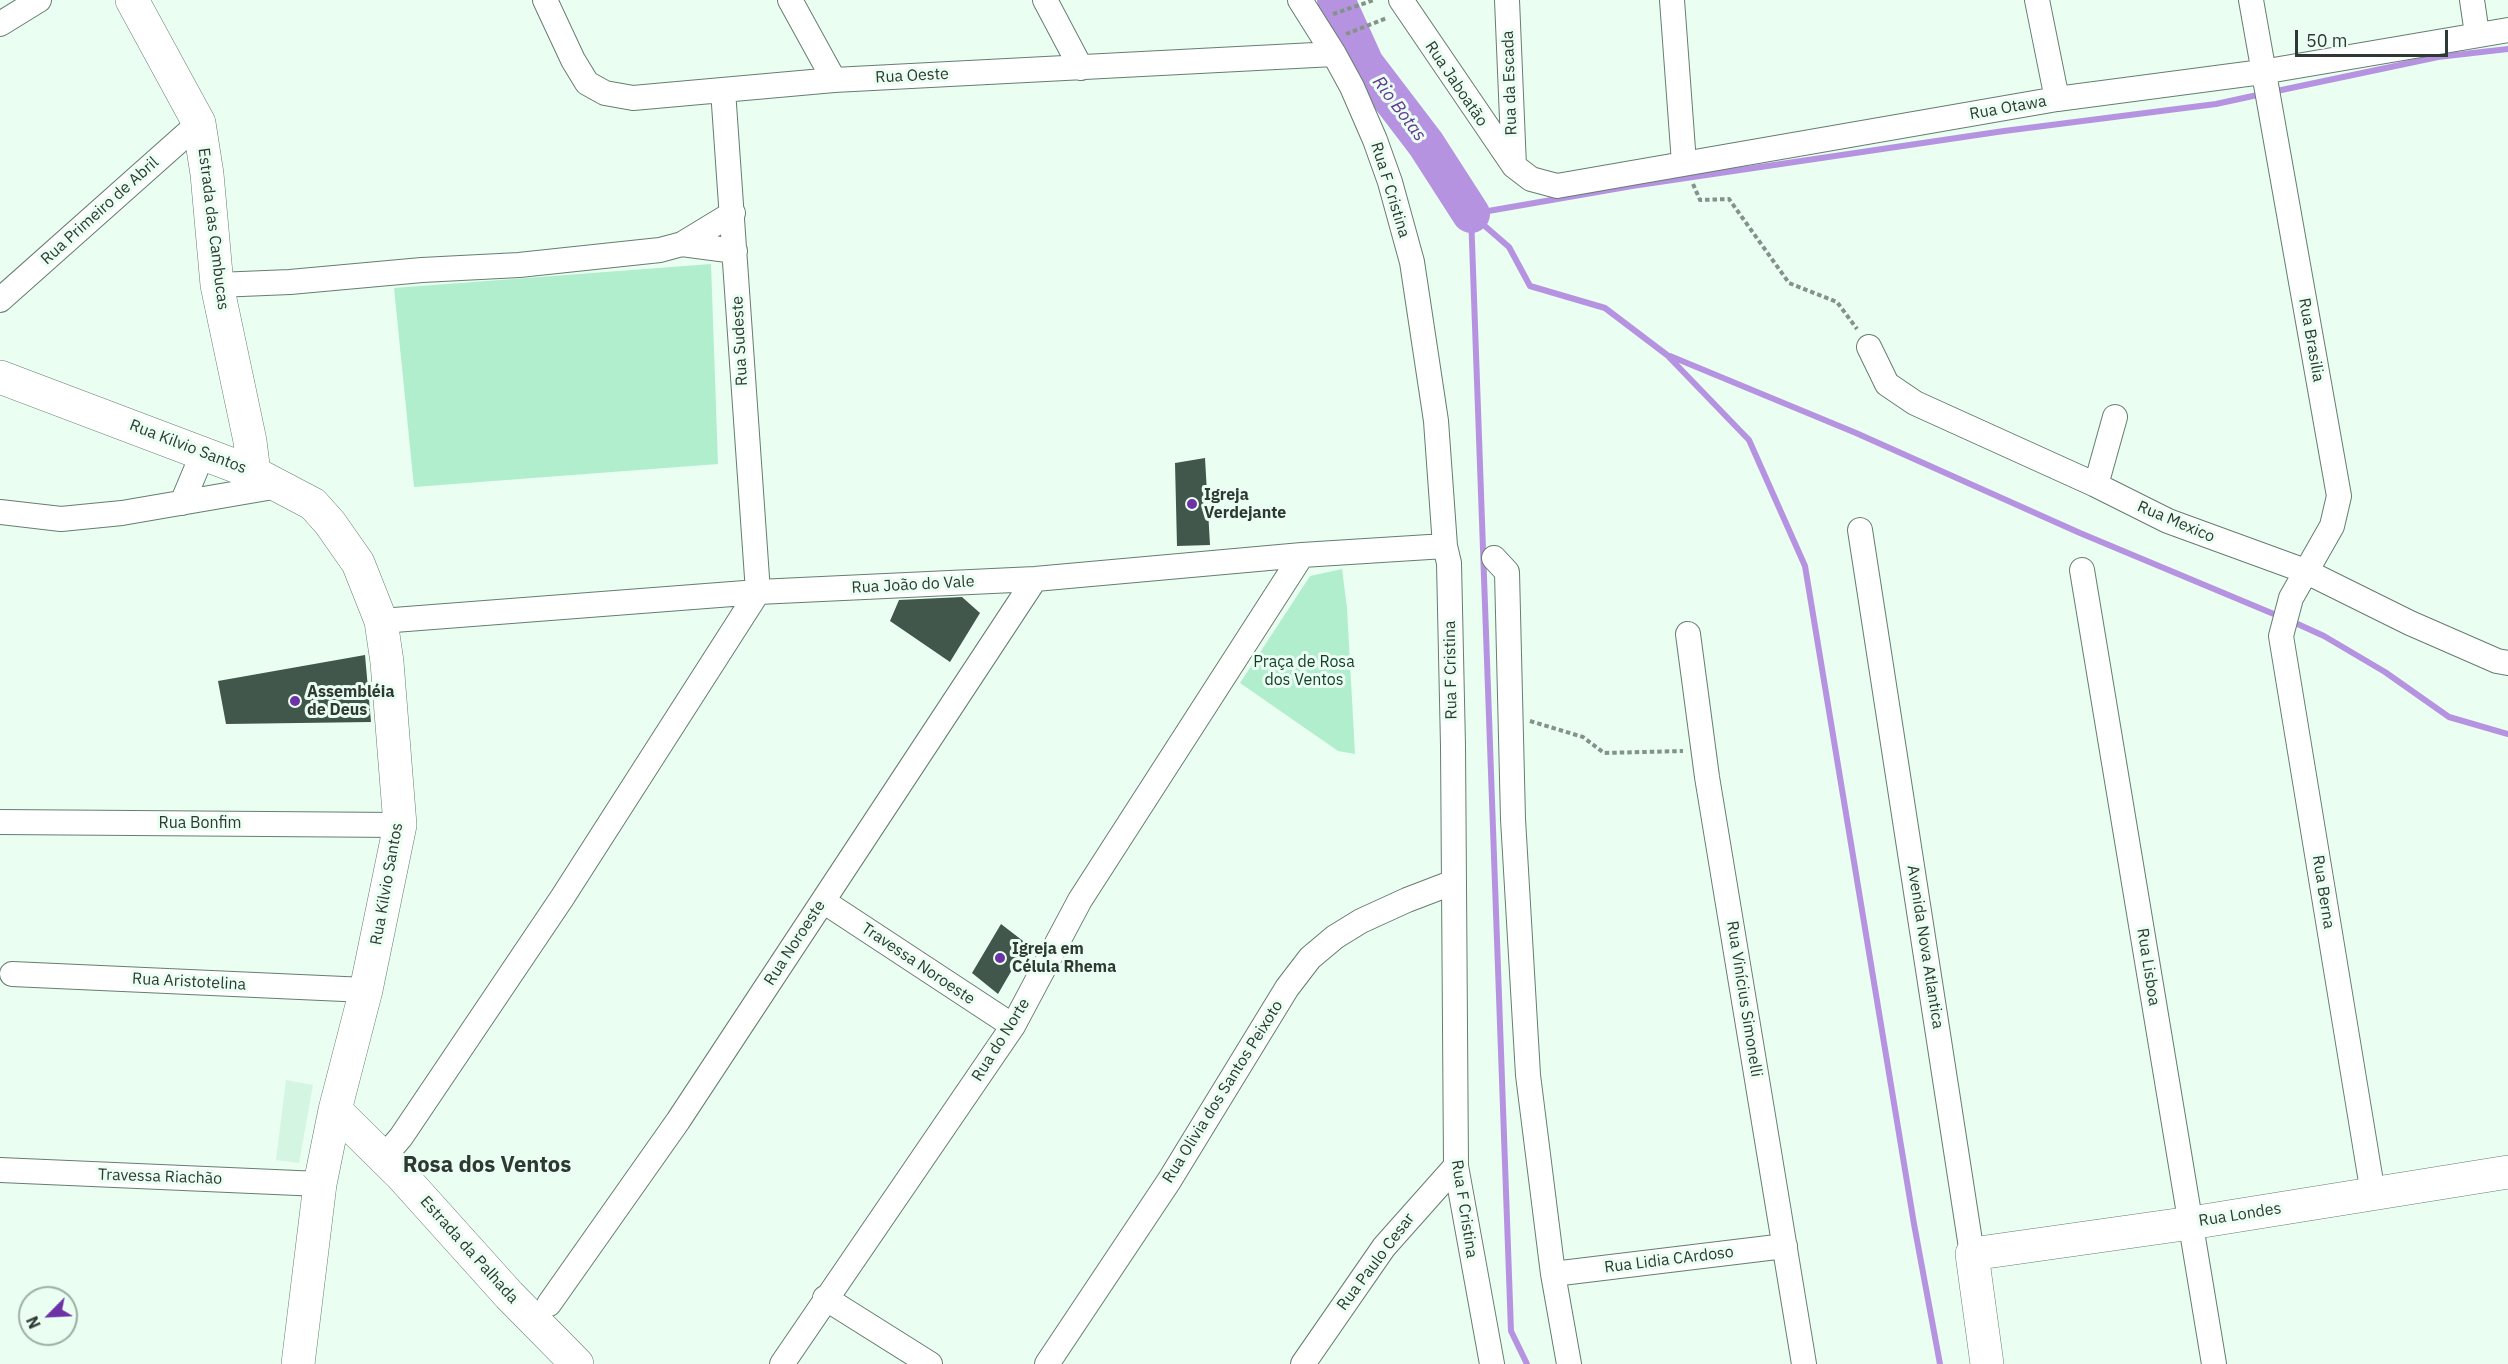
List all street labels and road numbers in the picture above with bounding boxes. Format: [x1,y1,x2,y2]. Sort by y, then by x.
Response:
street label: Rua da Escada [1499,30,1521,136]
street label: Rua Jaboatão [1421,38,1491,130]
street label: Rua Oeste [875,64,949,88]
street label: Rua Otawa [1968,92,2048,124]
street label: Rua F Cristina [1366,140,1414,240]
street label: Estrada das Cambucas [194,147,232,311]
street label: Rua Primeiro de Abril [37,153,163,269]
street label: Rua Sudeste [728,296,752,386]
street label: Rua Brasilia [2294,296,2328,384]
street label: Rua Kilvio Santos [127,416,249,478]
street label: Rua Mexico [2134,497,2218,547]
street label: Rua João do Vale [851,572,975,598]
street label: Rua F Cristina [1441,620,1461,720]
street label: Rua Bonfim [158,813,242,833]
street label: Rua Kilvio Santos [367,821,407,947]
street label: Rua Berna [2308,854,2338,930]
street label: Avenida Nova Atlantica [1903,864,1947,1030]
street label: Rua Noroeste [760,897,830,989]
street label: Travessa Noroeste [858,919,978,1009]
street label: Rua Vinícius Simonelli [1722,920,1766,1078]
street label: Rua Lisboa [2132,927,2164,1007]
street label: Rua Aristotelina [131,969,247,995]
street label: Rua do Norte [968,995,1034,1085]
street label: Rua Olivia dos Santos Peixoto [1159,997,1287,1187]
street label: Rua F Cristina [1447,1159,1481,1259]
street label: Travessa Riachão [97,1165,223,1189]
street label: Estrada da Palhada [416,1192,522,1308]
street label: Rua Londes [2197,1199,2283,1231]
street label: Rua Paulo Cesar [1333,1210,1419,1314]
street label: Rua Lidia CArdoso [1603,1243,1735,1277]

